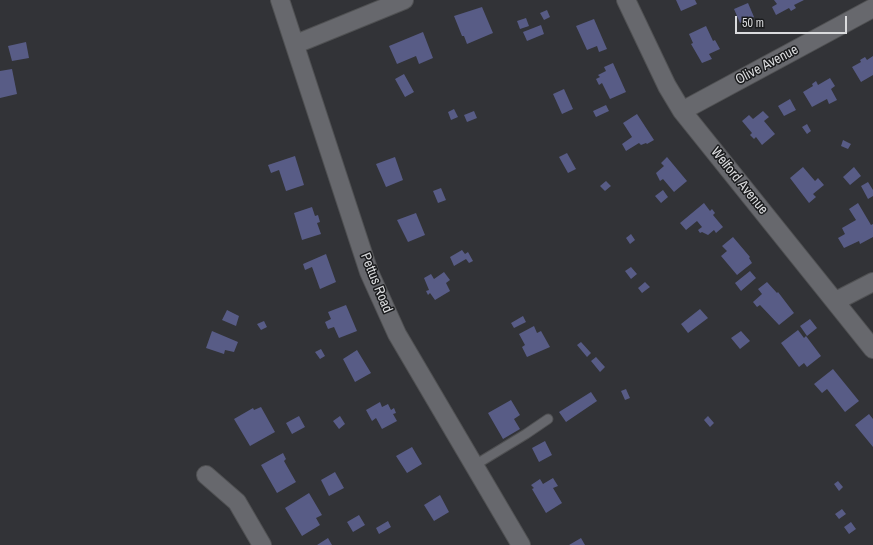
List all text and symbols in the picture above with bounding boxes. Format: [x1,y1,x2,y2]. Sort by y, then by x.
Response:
scale bar [737,8,849,34]
text: 50 m [742,15,764,31]
street label: Olive Avenue [733,41,801,89]
street label: Welford Avenue [707,144,771,218]
street label: Pettus Road [356,251,396,315]

